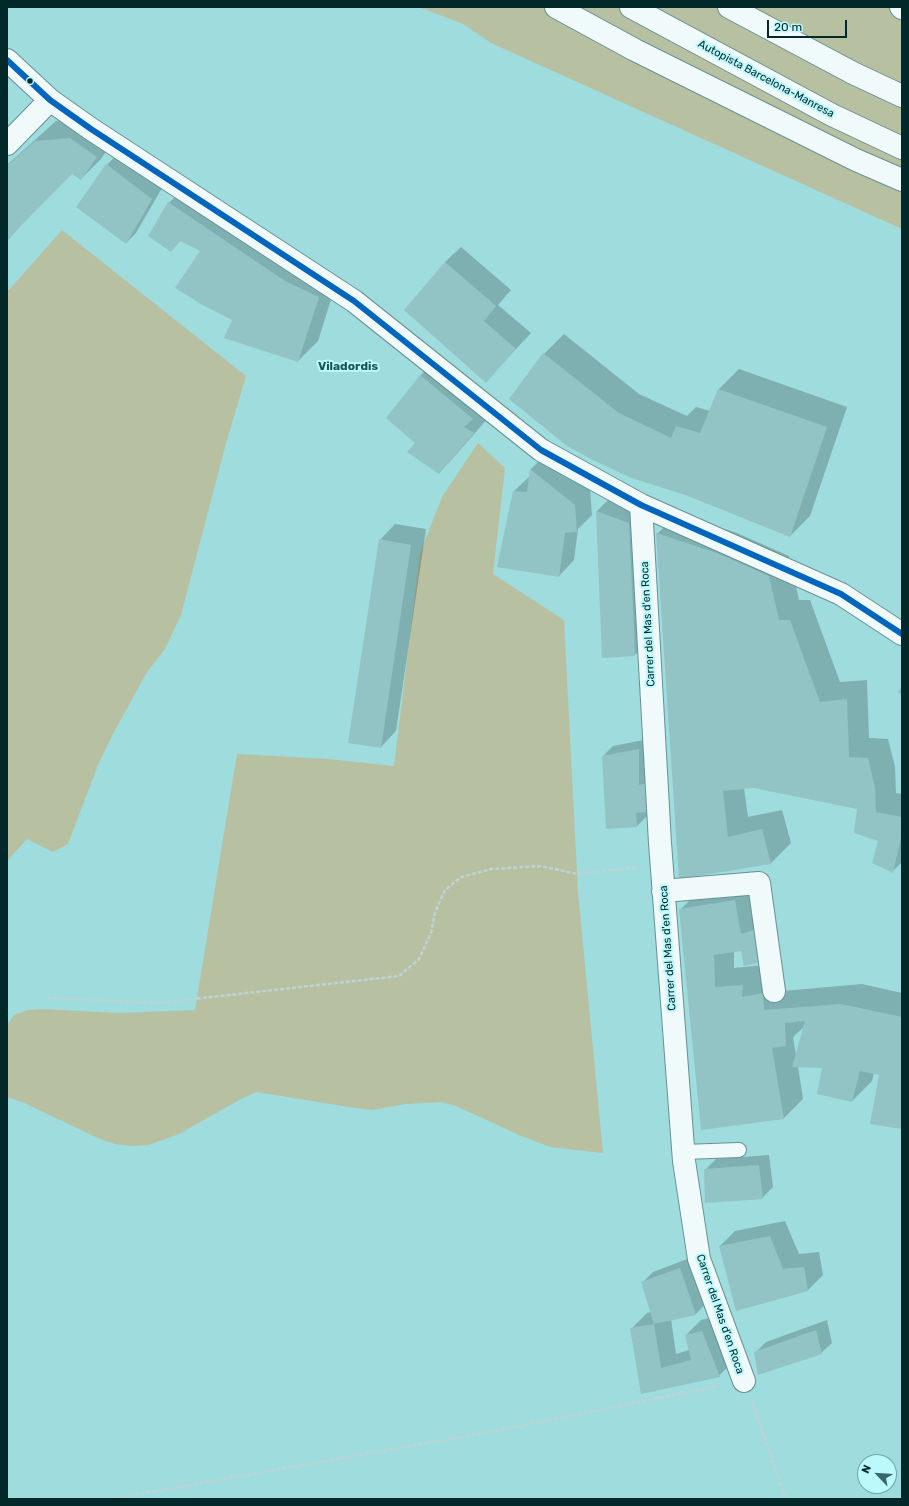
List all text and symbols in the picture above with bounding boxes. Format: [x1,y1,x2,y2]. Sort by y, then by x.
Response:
scale bar [769,12,849,38]
text: 20 m [774,20,802,34]
street label: Autopista Barcelona-Manresa [696,37,836,121]
unlabelled marker [25,76,35,86]
district label: Viladordis [318,360,378,374]
street label: Carrer del Mas d'en Roca [638,561,658,687]
street label: Carrer del Mas d'en Roca [657,885,679,1011]
street label: Carrer del Mas d'en Roca [693,1252,747,1376]
north arrow [857,1454,897,1494]
text: N [859,1463,874,1475]

